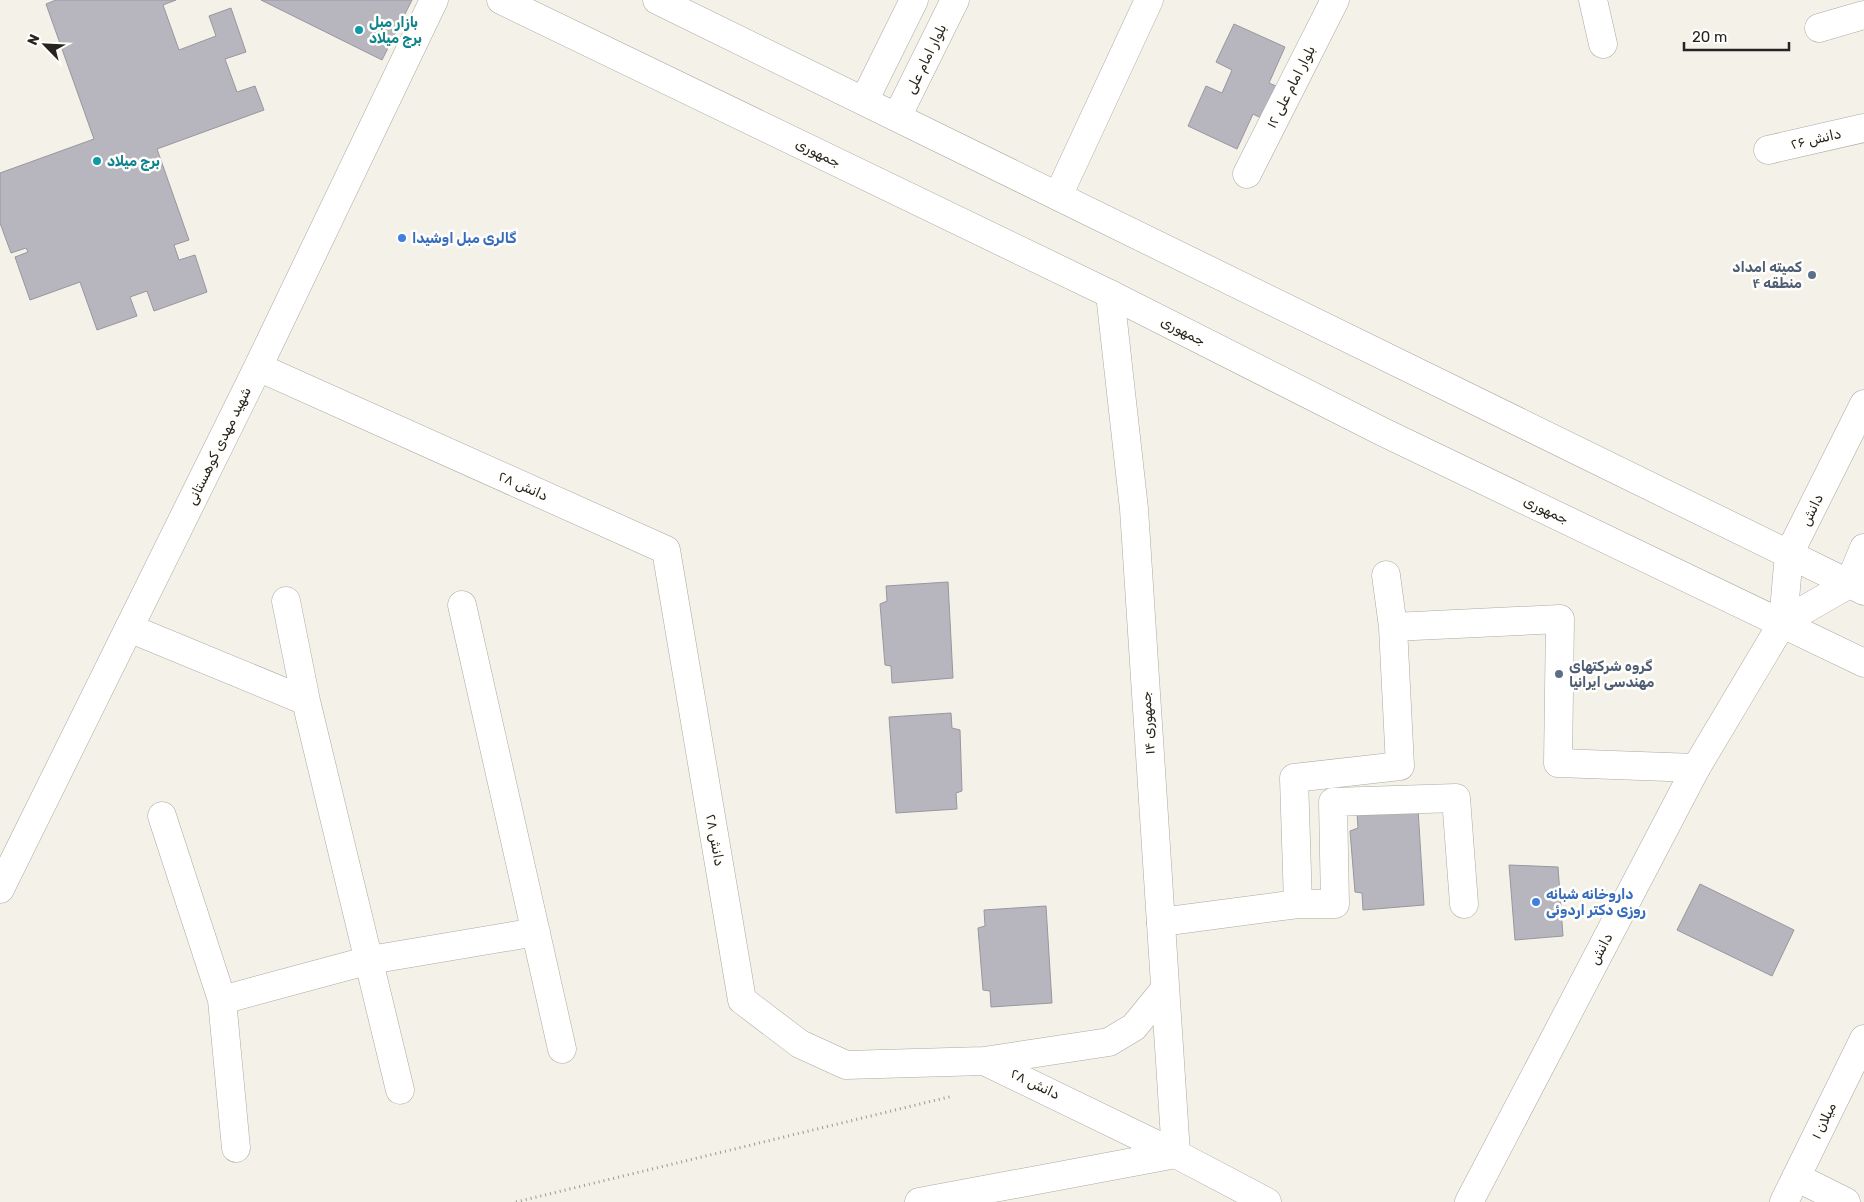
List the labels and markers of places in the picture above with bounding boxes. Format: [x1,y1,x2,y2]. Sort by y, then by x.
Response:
place label: بازار مبل برج میلاد [369,14,422,48]
marker: بازار مبل برج میلاد [353,24,365,36]
place label: برج میلاد [107,153,160,171]
marker: برج میلاد [91,155,103,167]
place label: گالری مبل اوشیدا [412,230,516,247]
marker: گالری مبل اوشیدا [396,232,408,244]
place label: کمیته امداد منطقه ۴ [1732,259,1802,292]
marker: کمیته امداد منطقه ۴ [1806,269,1818,281]
place label: گروه شرکتهای مهندسی ایرانیا [1569,658,1654,691]
marker: گروه شرکتهای مهندسی ایرانیا [1553,668,1565,680]
place label: داروخانه شبانه روزی دکتر اردوئی [1546,886,1646,919]
marker: داروخانه شبانه روزی دکتر اردوئی [1530,896,1542,908]

